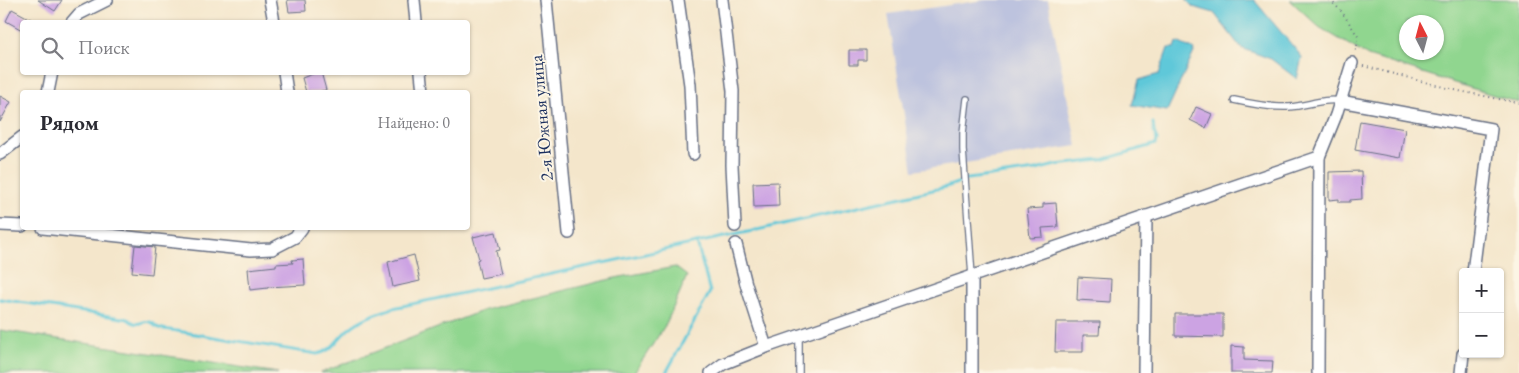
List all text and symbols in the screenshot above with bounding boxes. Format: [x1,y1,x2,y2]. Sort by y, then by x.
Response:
north arrow [1399,15,1444,60]
search box [20,20,470,75]
icon: search [38,34,66,62]
text: Поиск [78,35,130,60]
street label: 2-я Южная улица [524,53,558,182]
text: Рядом [40,109,99,136]
text: Найдено: 0 [378,112,450,133]
map controls [1459,268,1504,358]
button: + [1459,268,1504,313]
button: − [1459,313,1504,358]

